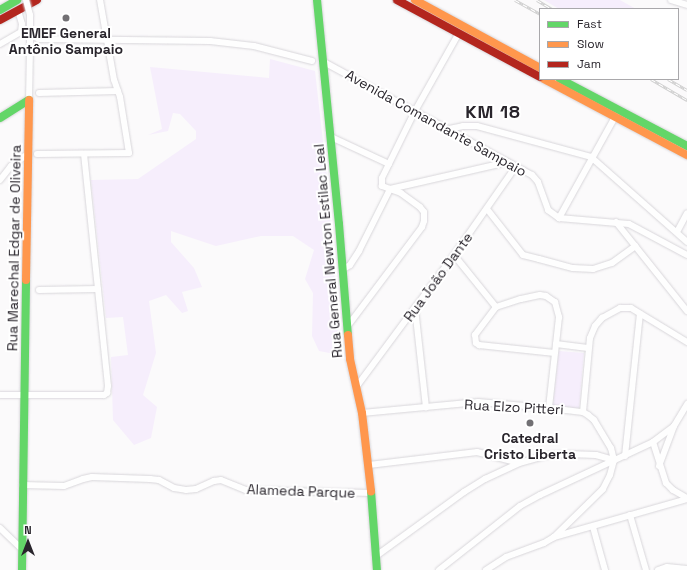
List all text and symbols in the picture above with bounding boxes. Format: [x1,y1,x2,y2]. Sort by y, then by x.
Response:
legend [539,8,679,80]
marker: EMEF General Antônio Sampaio [61,13,71,23]
text: Fast [577,16,602,32]
place label: EMEF General Antônio Sampaio [9,25,123,58]
text: Slow [577,36,604,52]
text: Jam [577,56,601,72]
street label: Avenida Comandante Sampaio [343,66,529,180]
district label: KM 18 [465,101,521,123]
street label: Rua General Newton Estilac Leal [310,143,346,359]
street label: Rua Marechal Edgar de Oliveira [4,145,24,351]
street label: Rua João Dante [400,229,476,325]
street label: Rua Elzo Pitteri [464,396,564,418]
marker: Catedral Cristo Liberta [525,418,535,428]
place label: Catedral Cristo Liberta [484,430,576,462]
street label: Alameda Parque [246,481,356,501]
north arrow [8,522,48,562]
text: N [24,523,32,537]

